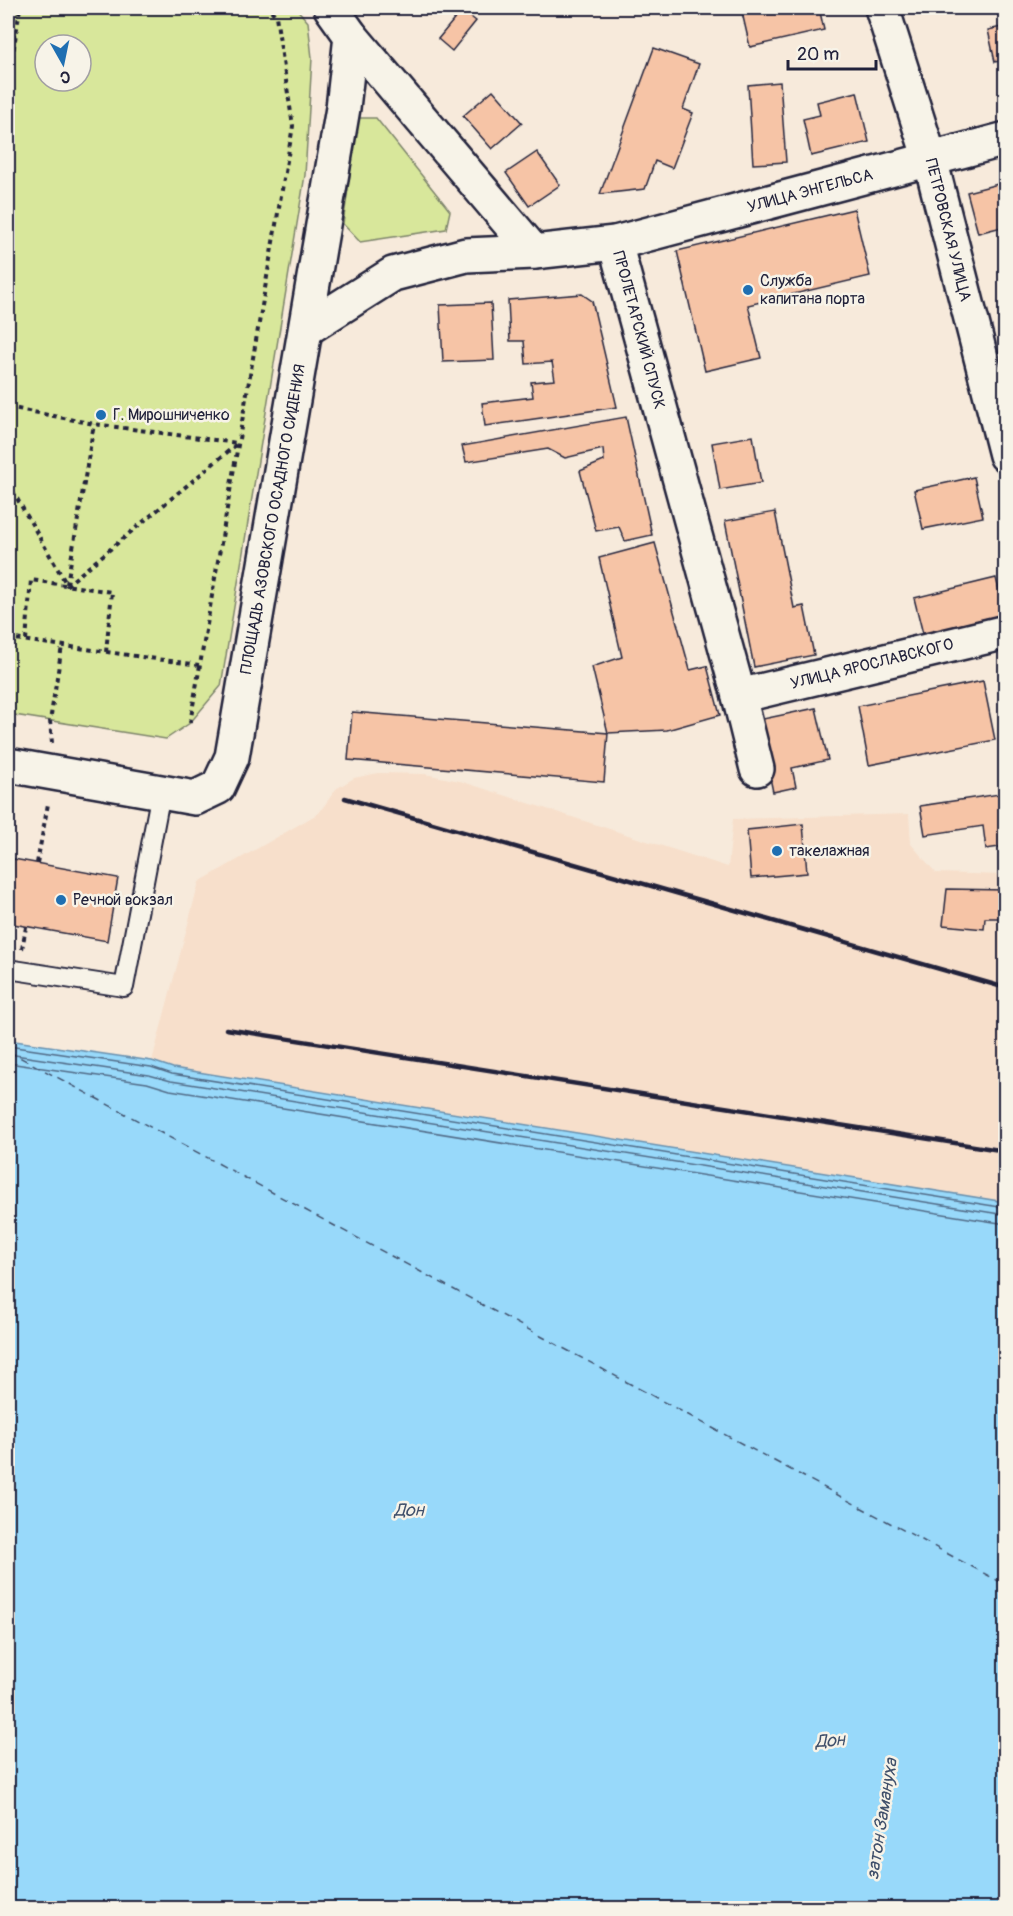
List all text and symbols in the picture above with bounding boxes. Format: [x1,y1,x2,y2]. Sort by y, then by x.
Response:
north arrow [33,33,93,93]
scale bar [788,33,876,71]
text: 20 m [797,43,839,66]
text: С [59,66,72,87]
street label: ПЕТРОВСКАЯ УЛИЦА [921,156,975,304]
street label: УЛИЦА ЭНГЕЛЬСА [745,165,875,217]
street label: ПРОЛЕТАРСКИЙ СПУСК [608,249,670,411]
place label: Служба капитана порта [760,271,865,309]
marker: Служба капитана порта [741,283,755,297]
street label: ПЛОЩАДЬ АЗОВСКОГО ОСАДНОГО СИДЕНИЯ [236,362,310,676]
place label: Г. Мирошниченко [113,405,230,425]
marker: Г. Мирошниченко [94,408,108,422]
street label: УЛИЦА ЯРОСЛАВСКОГО [788,634,956,694]
place label: такелажная [789,841,870,861]
marker: такелажная [770,844,784,858]
place label: Речной вокзал [73,890,173,910]
marker: Речной вокзал [54,893,68,907]
water label: Дон [393,1499,426,1522]
water label: Дон [814,1728,848,1754]
water label: затон Замануха [861,1755,903,1881]

